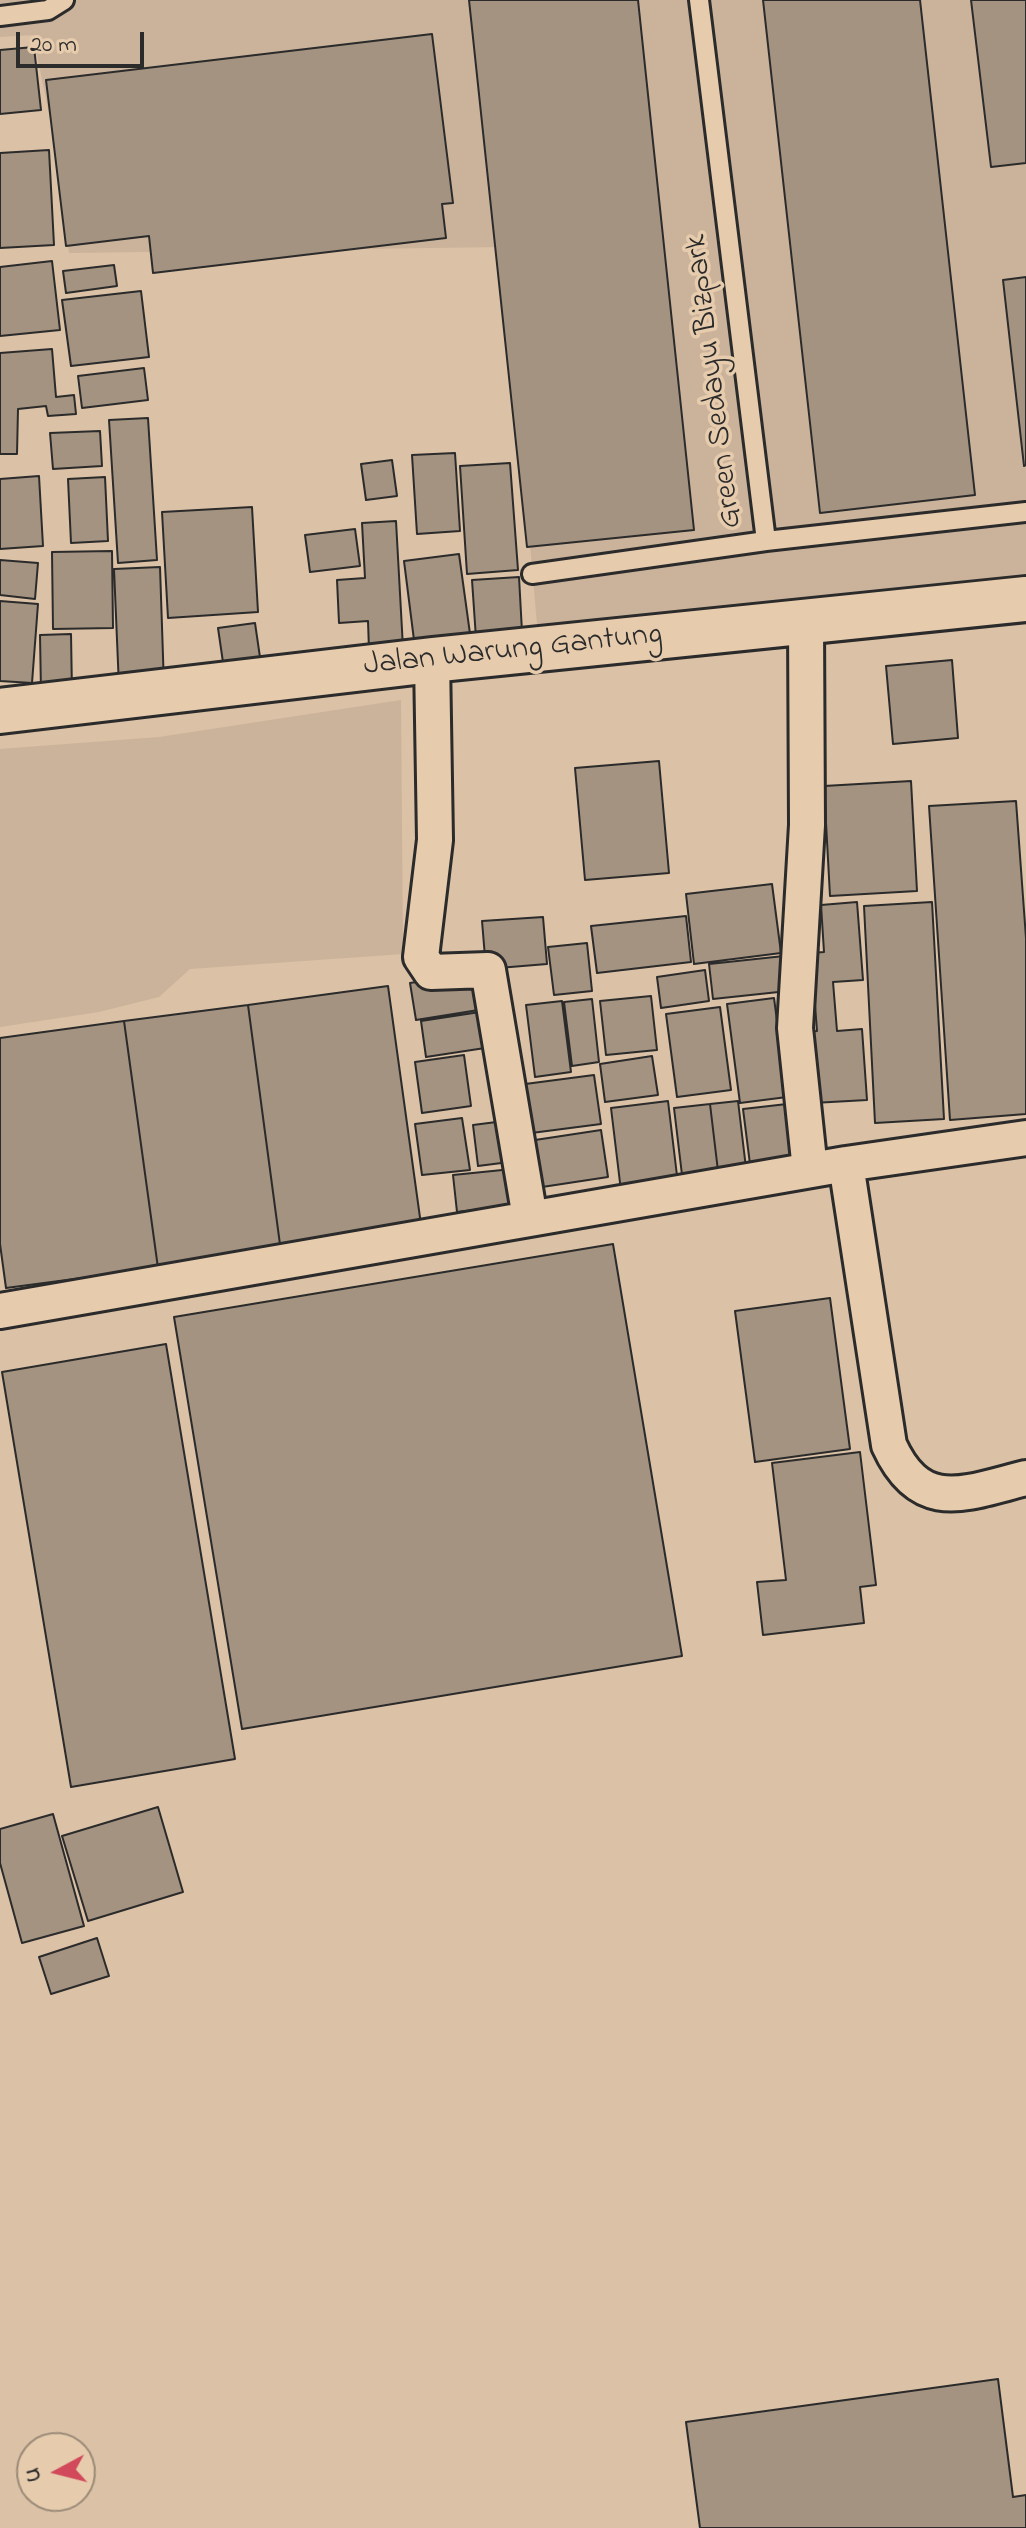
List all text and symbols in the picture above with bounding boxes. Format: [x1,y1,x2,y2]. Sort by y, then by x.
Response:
scale bar [20,16,148,66]
text: 20 m [30,28,77,63]
street label: Green Sedayu Bizpark [679,232,753,530]
street label: Jalan Warung Gantung [362,617,664,687]
north arrow [16,2432,96,2512]
text: U [17,2466,51,2484]

